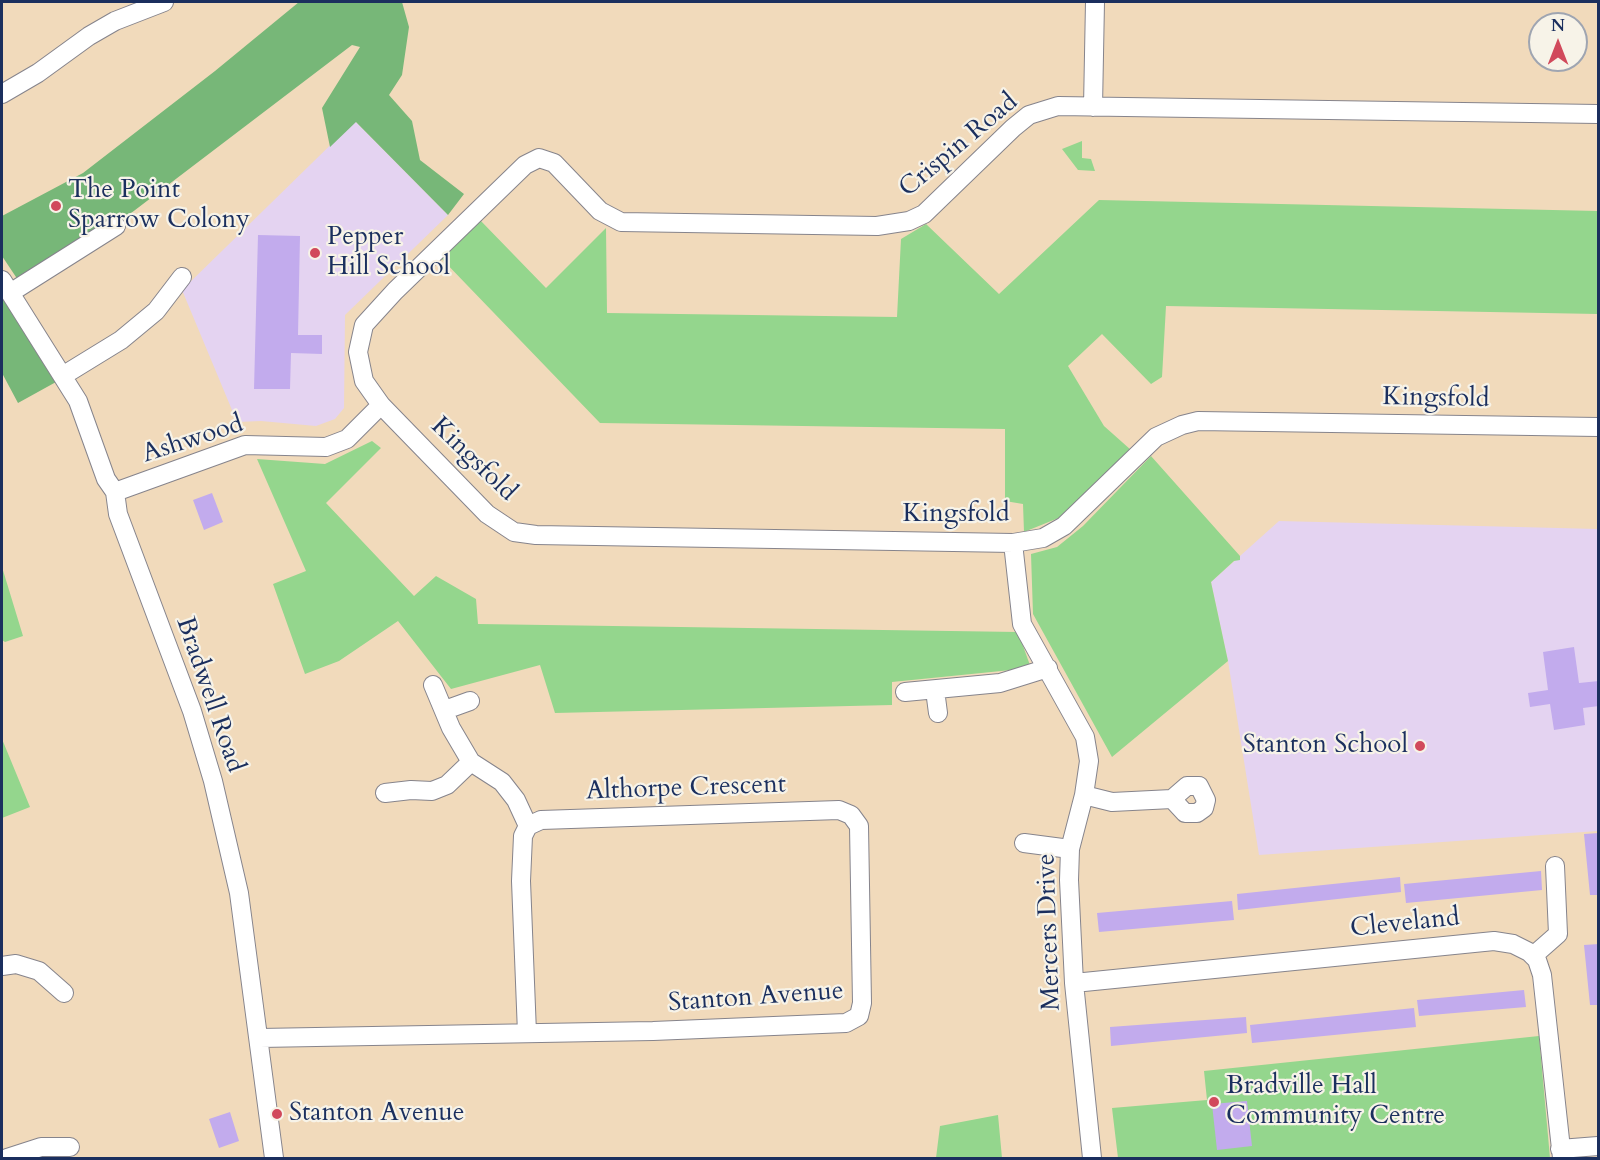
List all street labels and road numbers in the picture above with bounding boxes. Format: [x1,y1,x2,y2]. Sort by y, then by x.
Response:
street label: Crispin Road [893,87,1025,205]
street label: Kingsfold [1382,382,1490,416]
street label: Ashwood [139,409,247,471]
street label: Kingsfold [424,412,522,508]
street label: Kingsfold [902,499,1010,531]
street label: Bradwell Road [168,613,250,777]
street label: Althorpe Crescent [585,770,787,808]
street label: Mercers Drive [1032,853,1068,1011]
street label: Cleveland [1349,903,1461,945]
street label: Stanton Avenue [667,976,845,1020]

